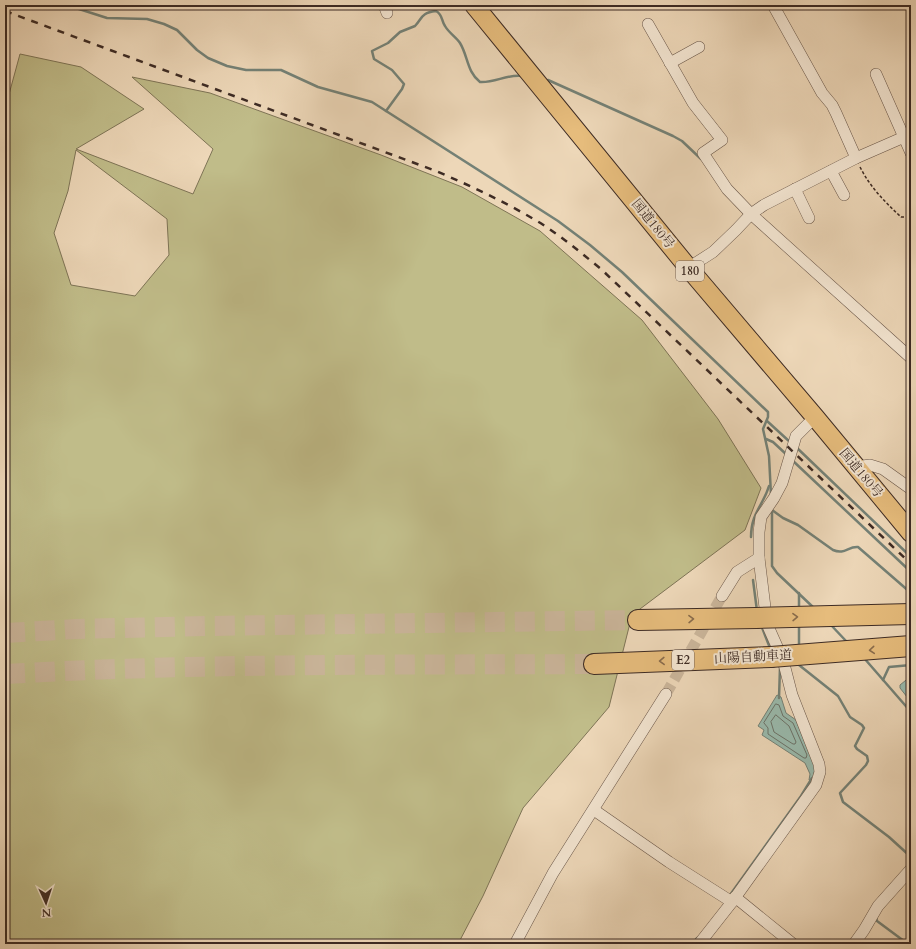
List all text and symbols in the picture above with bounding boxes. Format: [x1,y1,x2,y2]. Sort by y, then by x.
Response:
street label: 国道180号 [627,195,679,253]
road number: 180 [676,261,704,281]
street label: 国道180号 [835,445,887,501]
one-way arrow [792,613,798,622]
one-way arrow [688,615,694,623]
one-way arrow [869,645,875,654]
street label: 山陽自動車道 [714,646,792,668]
road number: E2 [672,650,694,670]
one-way arrow [659,657,665,665]
north arrow [26,883,66,923]
text: N [41,905,52,920]

